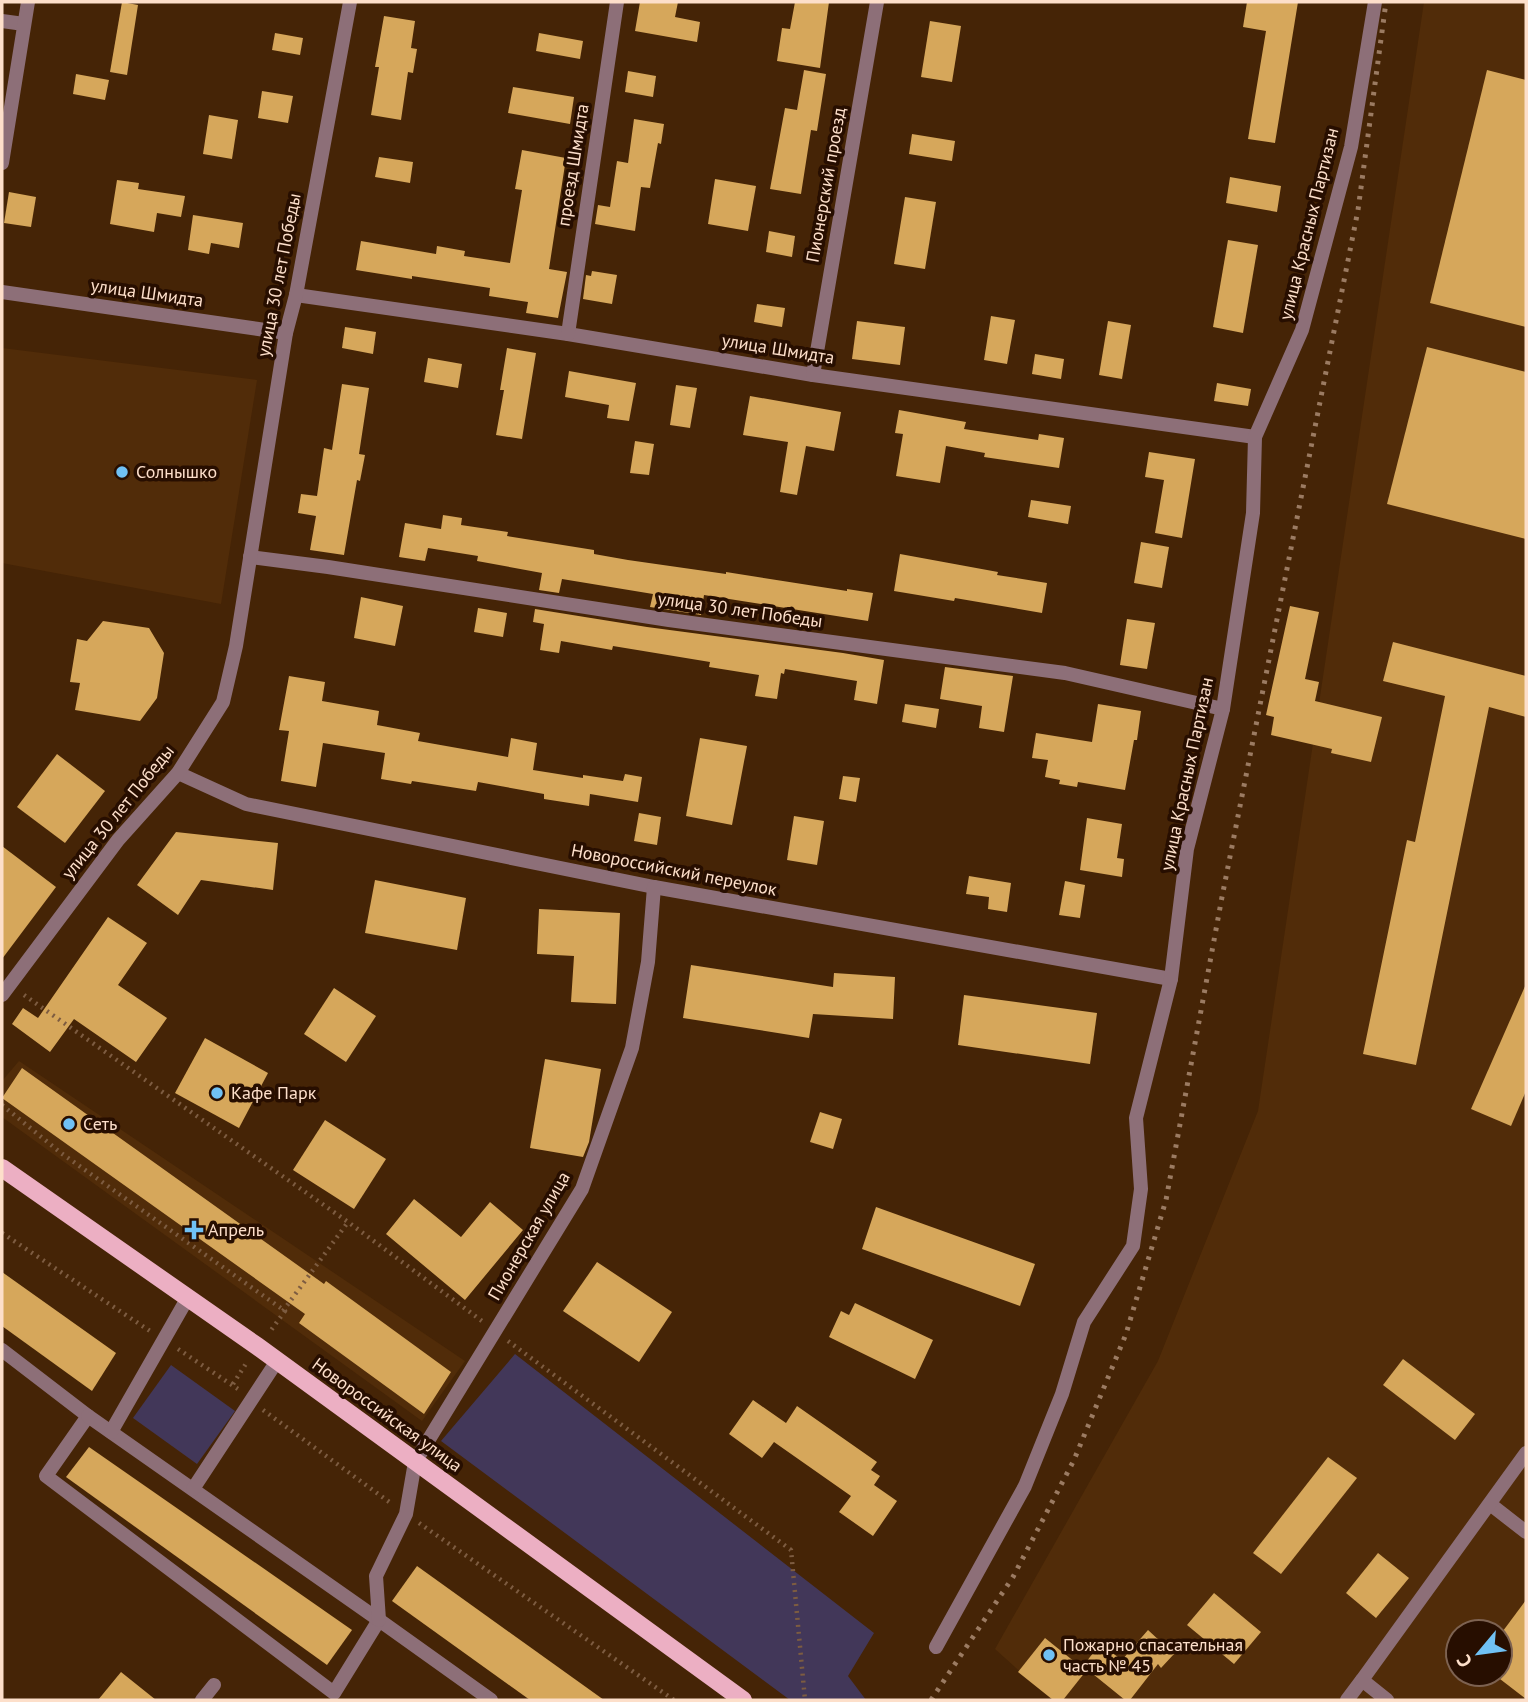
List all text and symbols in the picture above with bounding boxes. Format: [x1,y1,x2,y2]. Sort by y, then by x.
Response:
street label: проезд Шмидта [551,102,594,228]
street label: Пионерский проезд [801,105,851,264]
street label: улица Красных Партизан [1273,125,1344,322]
street label: улица 30 лет Победы [251,191,306,359]
street label: улица Шмидта [89,273,205,312]
street label: улица Шмидта [720,328,836,369]
place label: Солнышко [136,460,217,483]
marker: Солнышко [114,464,130,480]
street label: улица 30 лет Победы [656,587,824,632]
street label: улица Красных Партизан [1155,675,1218,873]
street label: улица 30 лет Победы [56,740,179,883]
street label: Новороссийский переулок [569,838,779,901]
place label: Кафе Парк [231,1081,317,1104]
marker: Кафе Парк [209,1085,225,1101]
place label: Сеть [83,1112,117,1135]
marker: Сеть [61,1116,77,1132]
street label: Пионерская улица [482,1167,575,1304]
place label: Апрель [208,1218,264,1241]
marker: Апрель [186,1222,202,1238]
street label: Новороссийская улица [308,1352,467,1477]
north arrow [1444,1618,1514,1688]
place label: Пожарно спасательная часть № 45 [1063,1633,1243,1677]
marker: Пожарно спасательная часть № 45 [1041,1647,1057,1663]
text: С [1451,1650,1477,1672]

